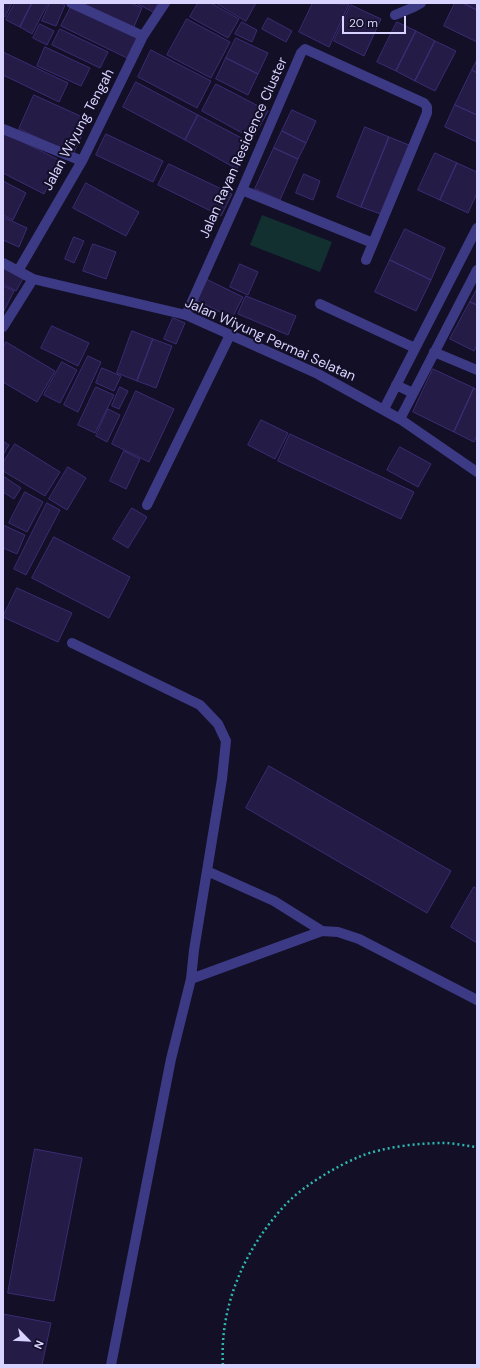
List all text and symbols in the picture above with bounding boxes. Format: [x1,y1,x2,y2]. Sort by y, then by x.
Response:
scale bar [344,8,408,34]
text: 20 m [349,15,378,31]
street label: Jalan Rayan Residence Cluster [196,55,292,241]
street label: Jalan Wiyung Tengah [40,66,118,194]
street label: Jalan Wiyung Permai Selatan [182,295,358,385]
north arrow [8,1320,48,1360]
text: N [31,1338,47,1351]

